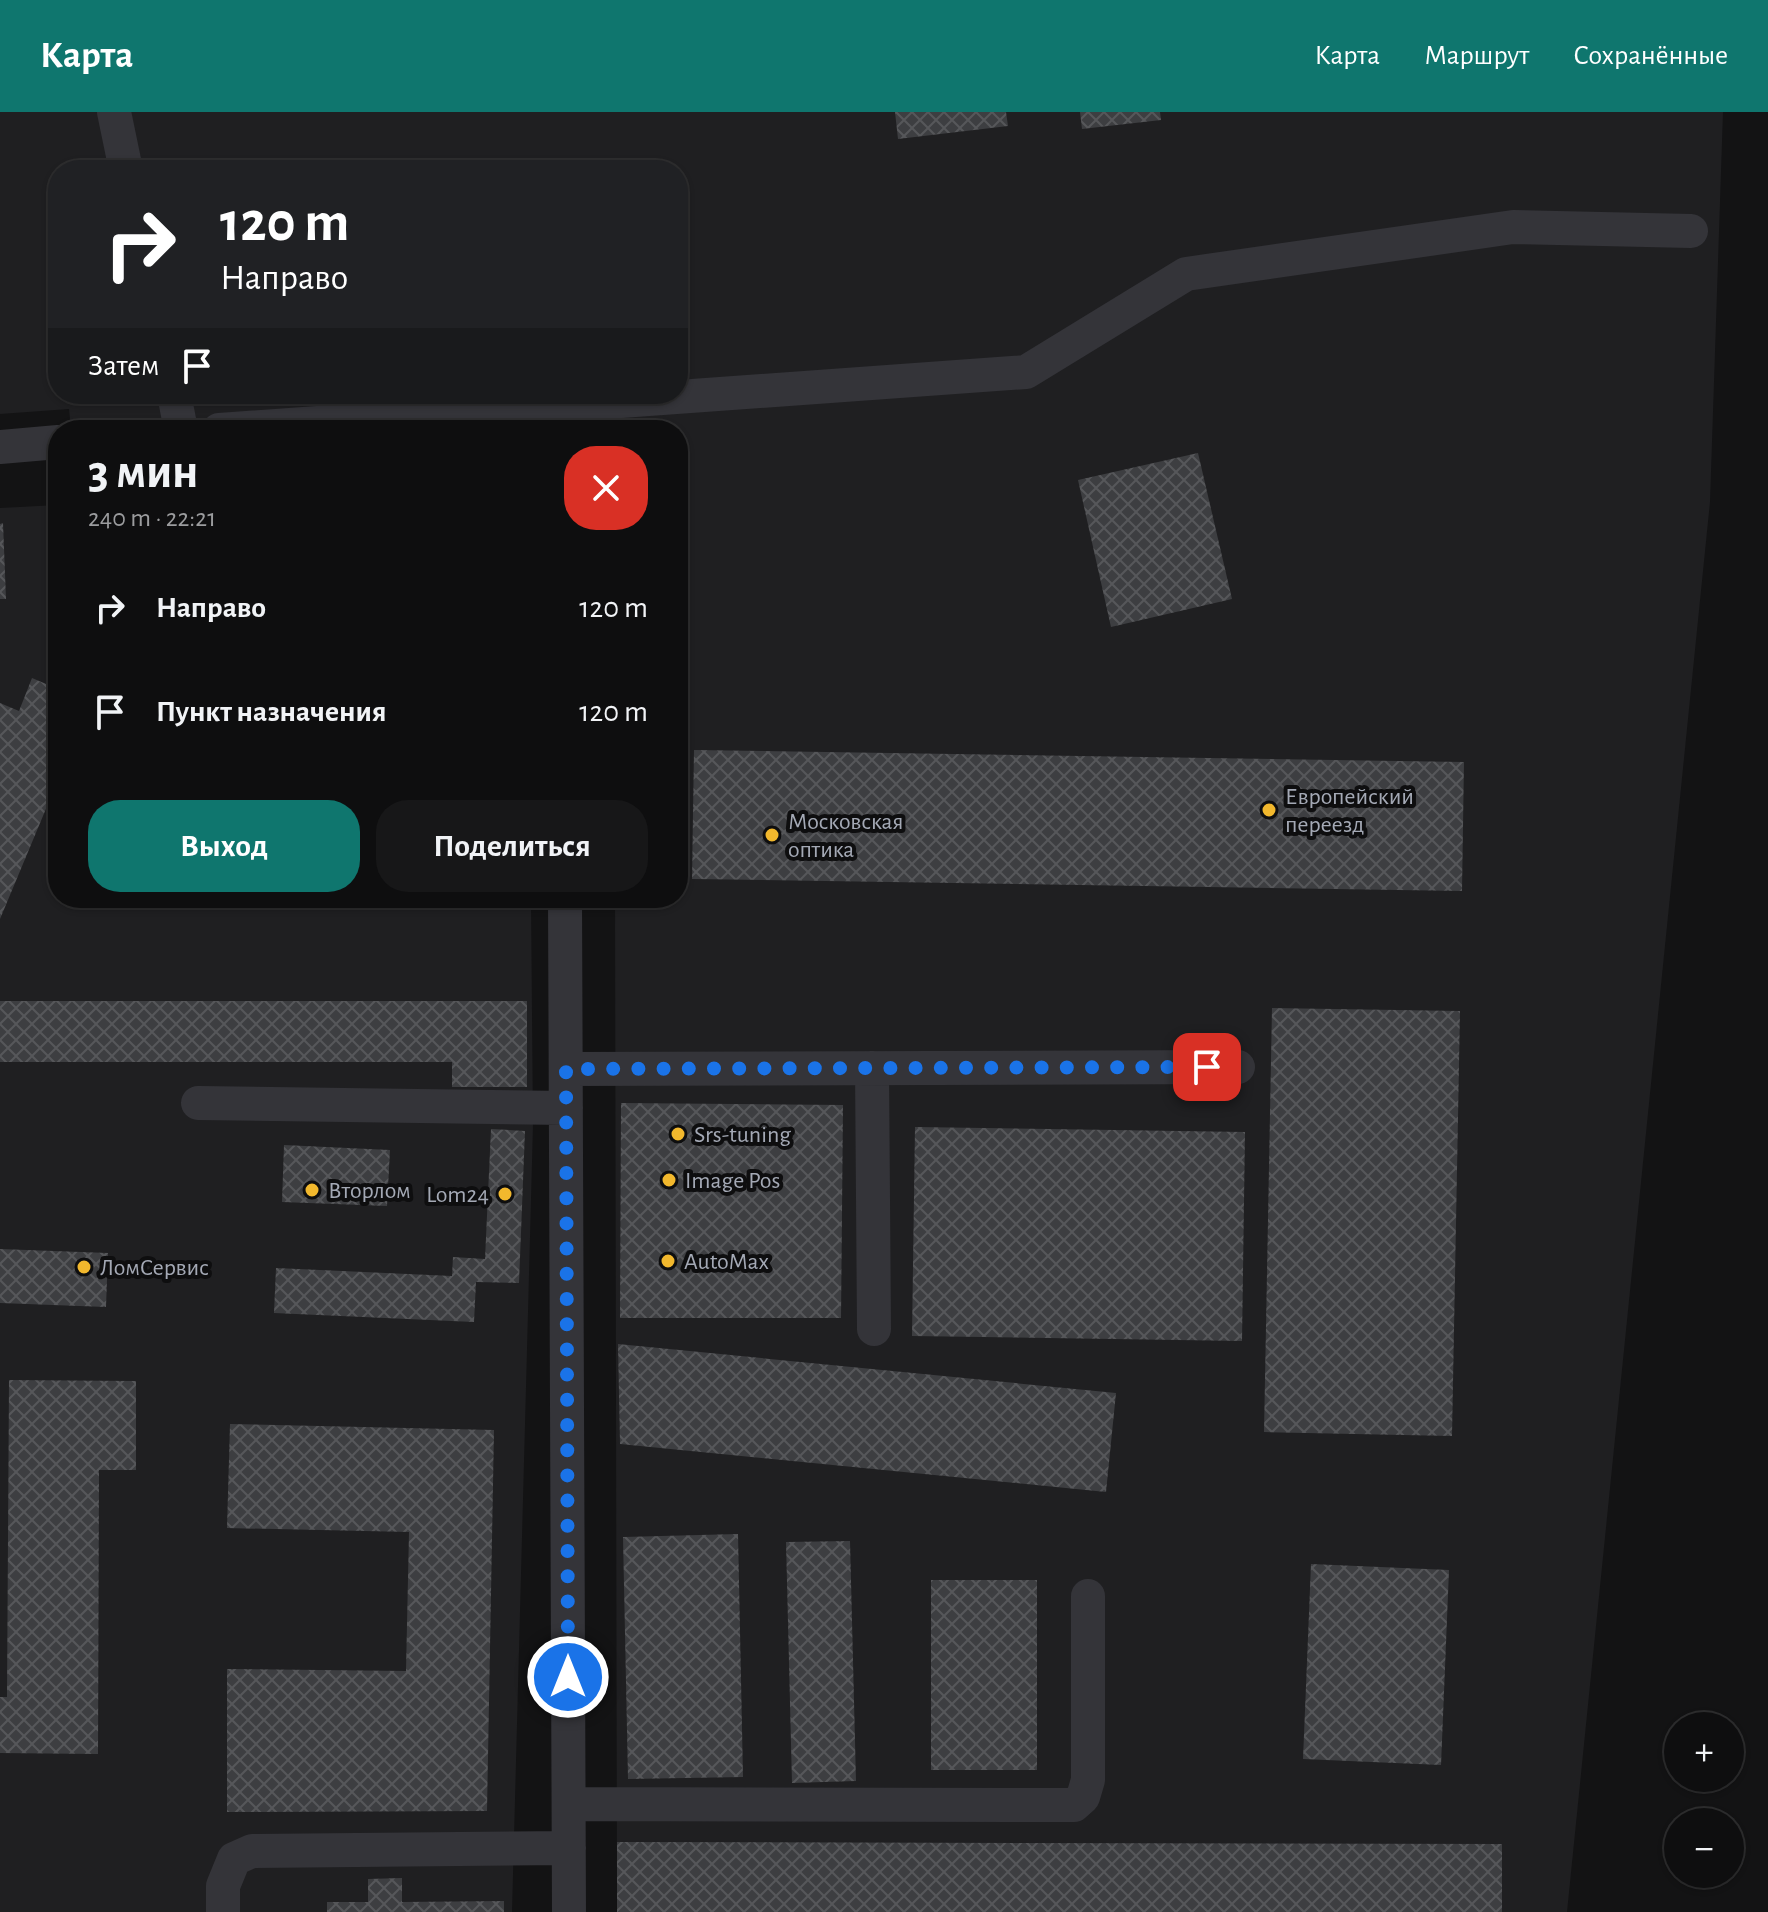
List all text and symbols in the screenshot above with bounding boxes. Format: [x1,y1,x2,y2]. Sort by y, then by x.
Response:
text: Карта [40,37,133,75]
text: Карта [1314,42,1380,70]
text: Маршрут [1424,42,1529,70]
text: Сохранённые [1573,42,1728,70]
icon: right [88,192,192,296]
text: 120 m [220,195,349,251]
text: Направо [220,260,348,296]
icon: arrive [175,344,219,388]
text: Затем [88,351,159,381]
button: close [564,446,648,530]
text: 3 мин [88,449,198,497]
text: 240 m · 22:21 [88,505,216,531]
icon: right [88,586,132,630]
text: Направо [156,593,266,623]
text: 120 m [579,593,648,623]
icon: arrive [88,690,132,734]
text: Пункт назначения [156,697,387,727]
text: 120 m [579,697,648,727]
place label: Европейский переезд [1285,785,1414,837]
button: Выход [88,800,360,892]
button: Поделиться [376,800,648,892]
marker: Европейский переезд [1260,801,1278,819]
place label: Московская оптика [788,810,903,862]
marker: Московская оптика [763,826,781,844]
pin [1173,1033,1241,1101]
icon: arrive [1185,1045,1229,1089]
place label: Srs-tuning [694,1123,791,1147]
marker: Srs-tuning [669,1125,687,1143]
place label: Image Pos [685,1169,780,1193]
marker: Image Pos [660,1171,678,1189]
place label: Вторлом [328,1179,411,1203]
marker: Вторлом [303,1181,321,1199]
place label: Lom24 [426,1183,489,1207]
marker: Lom24 [496,1185,514,1203]
place label: AutoMax [684,1250,770,1274]
marker: AutoMax [659,1252,677,1270]
place label: ЛомСервис [100,1256,209,1280]
marker: ЛомСервис [75,1258,93,1276]
position arrow [526,1635,610,1719]
map controls [1664,1712,1744,1888]
button: + [1664,1712,1744,1792]
button: − [1664,1808,1744,1888]

